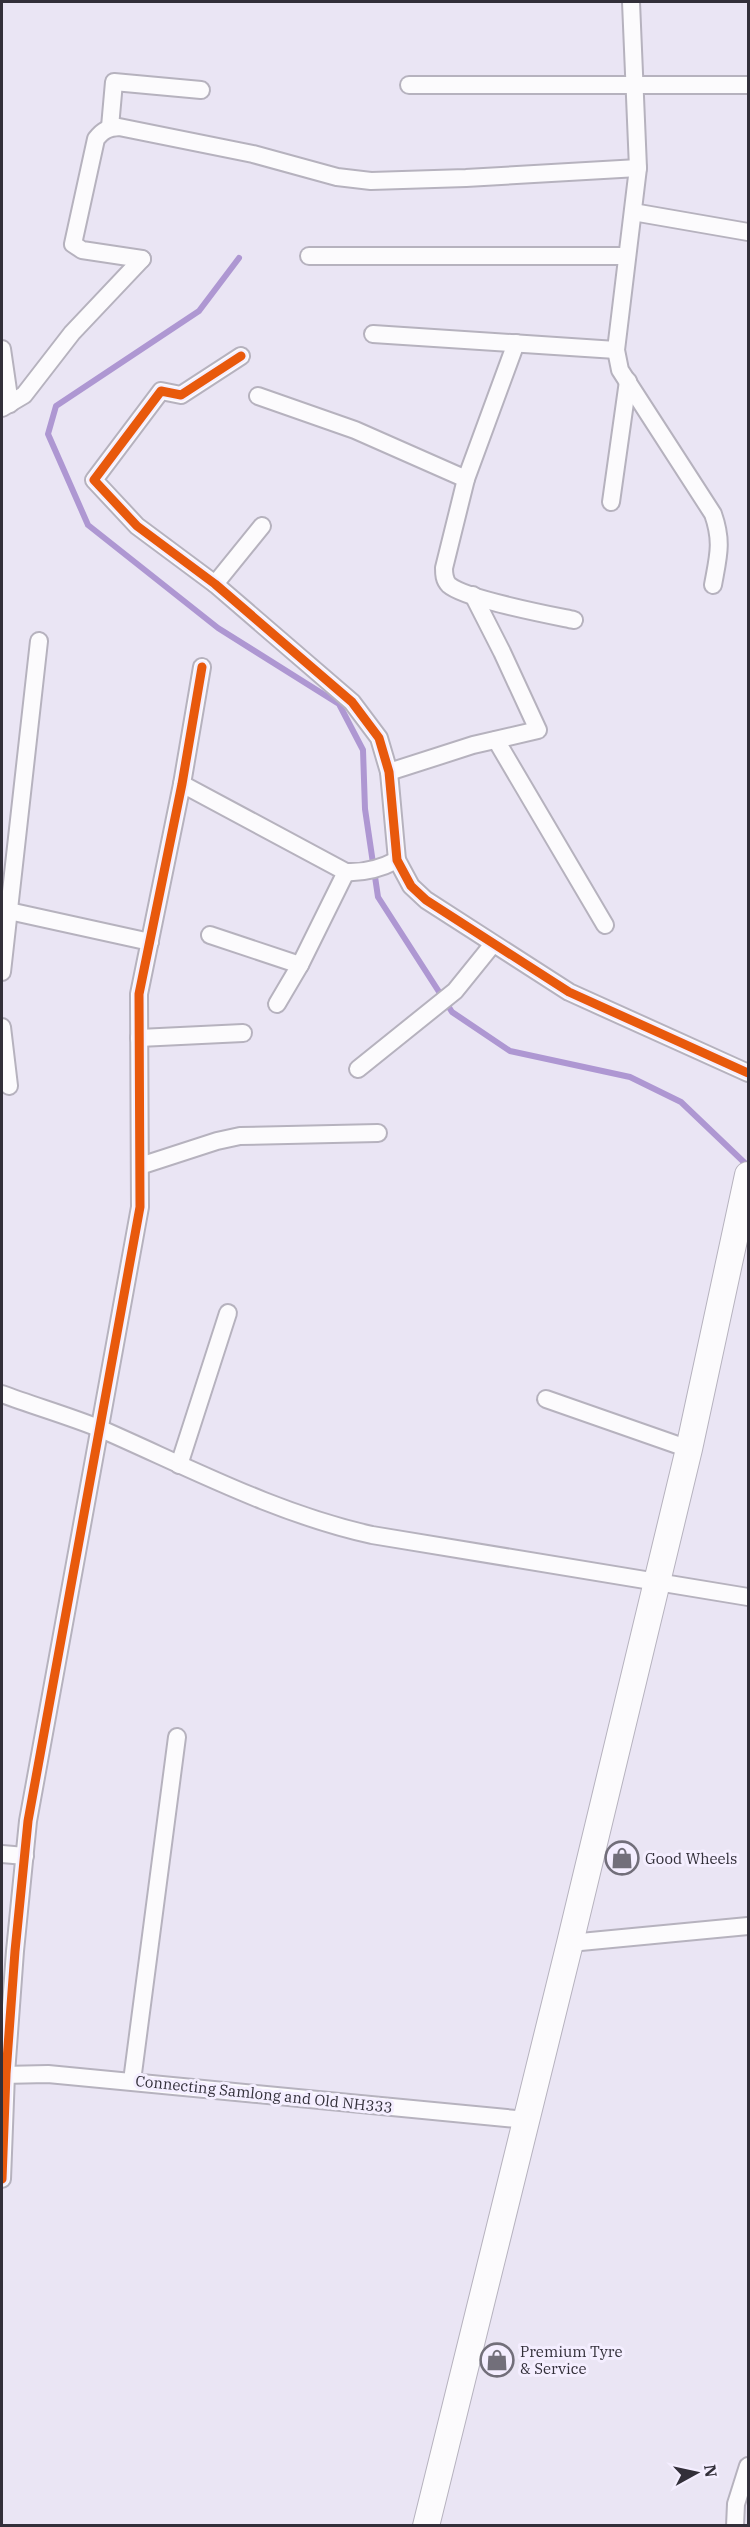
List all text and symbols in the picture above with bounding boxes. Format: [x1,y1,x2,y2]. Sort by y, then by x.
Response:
shop icon: Good Wheels [604,1840,640,1876]
place label: Good Wheels [645,1849,737,1868]
street label: Connecting Samlong and Old NH333 [135,2071,393,2117]
shop icon: Premium Tyre & Service [479,2342,515,2378]
place label: Premium Tyre & Service [520,2342,623,2378]
north arrow [666,2443,726,2503]
text: N [700,2463,722,2479]

